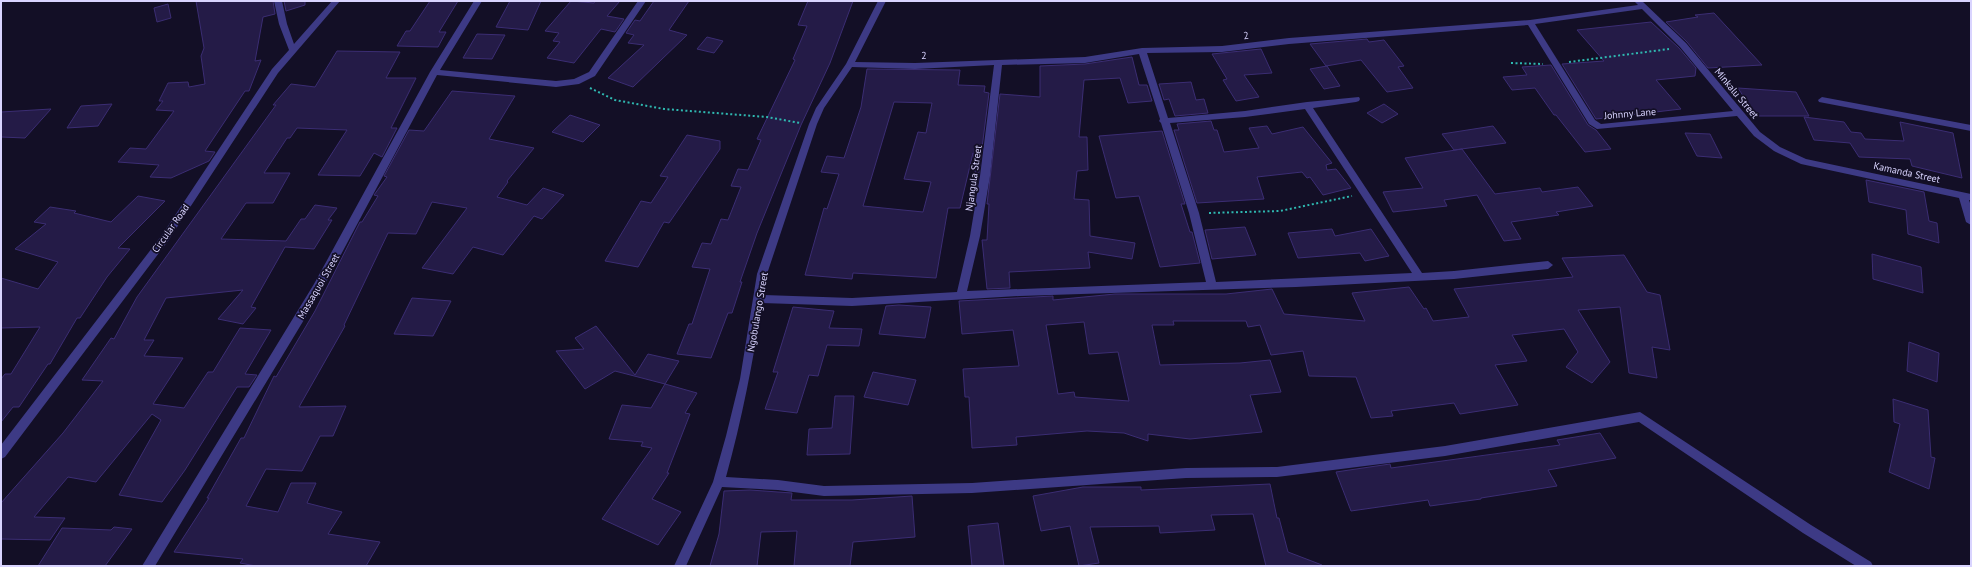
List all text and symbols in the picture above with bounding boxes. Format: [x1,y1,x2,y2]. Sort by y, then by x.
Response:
street label: 2 [1243,29,1250,42]
street label: 2 [921,49,927,62]
street label: Minkalu Street [1712,65,1762,122]
street label: Johnny Lane [1603,105,1657,122]
street label: Njangula Street [962,144,985,212]
street label: Kamanda Street [1872,159,1942,186]
street label: Circular Road [149,201,192,255]
street label: Massaquoi Street [294,251,343,321]
street label: Ngobulango Street [744,271,771,353]

